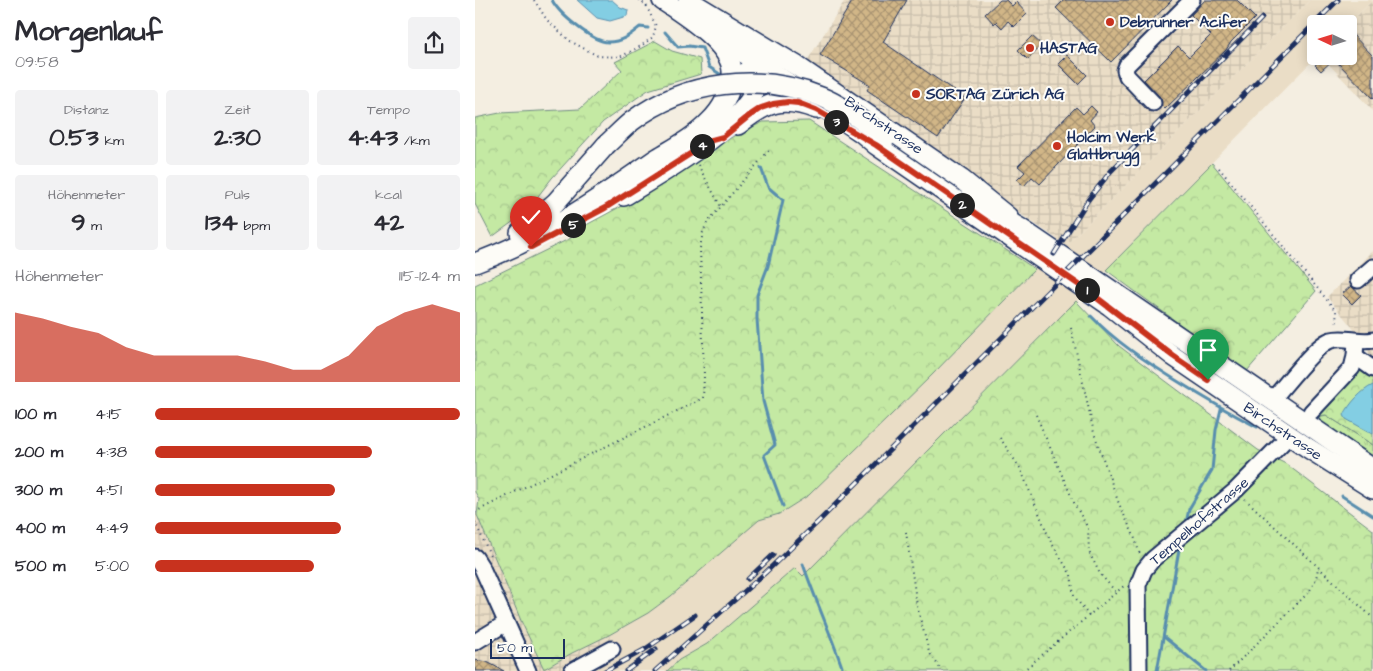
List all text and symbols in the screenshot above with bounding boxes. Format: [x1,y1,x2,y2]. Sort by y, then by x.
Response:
text: Morgenlauf [15,12,162,51]
place label: Debrunner Acifer [1120,12,1247,33]
north arrow [1307,15,1357,65]
map controls [1307,15,1357,65]
marker: Debrunner Acifer [1104,16,1116,28]
button: share [408,17,460,69]
place label: HASTAG [1040,38,1098,59]
marker: HASTAG [1024,42,1036,54]
text: 09:58 [15,51,59,73]
place label: SORTAG Zürich AG [925,84,1065,105]
marker: SORTAG Zürich AG [910,88,922,100]
street label: Birchstrasse [840,91,927,160]
text: Distanz [64,100,109,120]
text: Zeit [224,100,251,120]
text: Tempo [367,100,410,120]
pin: 3 [823,110,849,134]
text: 3 [833,112,840,132]
text: 0.53 [49,120,99,155]
text: 2:30 [214,120,261,155]
text: 4:43 [347,120,398,155]
place label: Holcim Werk Glattbrugg [1067,127,1157,167]
text: km [99,131,124,151]
text: /km [398,131,430,151]
pin: 4 [689,134,715,158]
text: 4 [698,136,707,156]
marker: Holcim Werk Glattbrugg [1051,140,1063,152]
text: Höhenmeter [48,185,125,205]
text: Puls [225,185,250,205]
text: kcal [375,185,402,205]
pin: 2 [949,192,975,218]
text: 2 [958,195,967,215]
pin [510,196,552,247]
icon: check [517,203,545,231]
text: 9 [71,205,85,240]
text: 134 [205,205,238,240]
text: 42 [373,205,404,240]
pin: 5 [561,212,585,238]
text: 5 [569,215,578,235]
text: m [85,216,102,236]
text: bpm [238,216,270,236]
text: Höhenmeter [15,265,103,287]
text: 115–124 m [399,265,460,287]
pin: 1 [1075,278,1099,302]
text: 1 [1087,280,1088,300]
pin [1187,329,1229,380]
icon: arrive [1194,336,1222,364]
street label: Birchstrasse [1239,397,1326,466]
text: 100 m [15,403,56,425]
text: 4:15 [95,403,122,425]
text: 200 m [15,441,63,463]
text: 4:38 [95,441,127,463]
street label: Tempelhofstrasse [1145,472,1254,570]
text: 300 m [15,479,62,501]
text: 4:51 [95,479,122,501]
text: 400 m [15,517,65,539]
text: 4:49 [95,517,129,539]
text: 500 m [15,555,65,577]
text: 5:00 [95,555,129,577]
scale bar [490,636,565,659]
text: 50 m [497,638,532,658]

